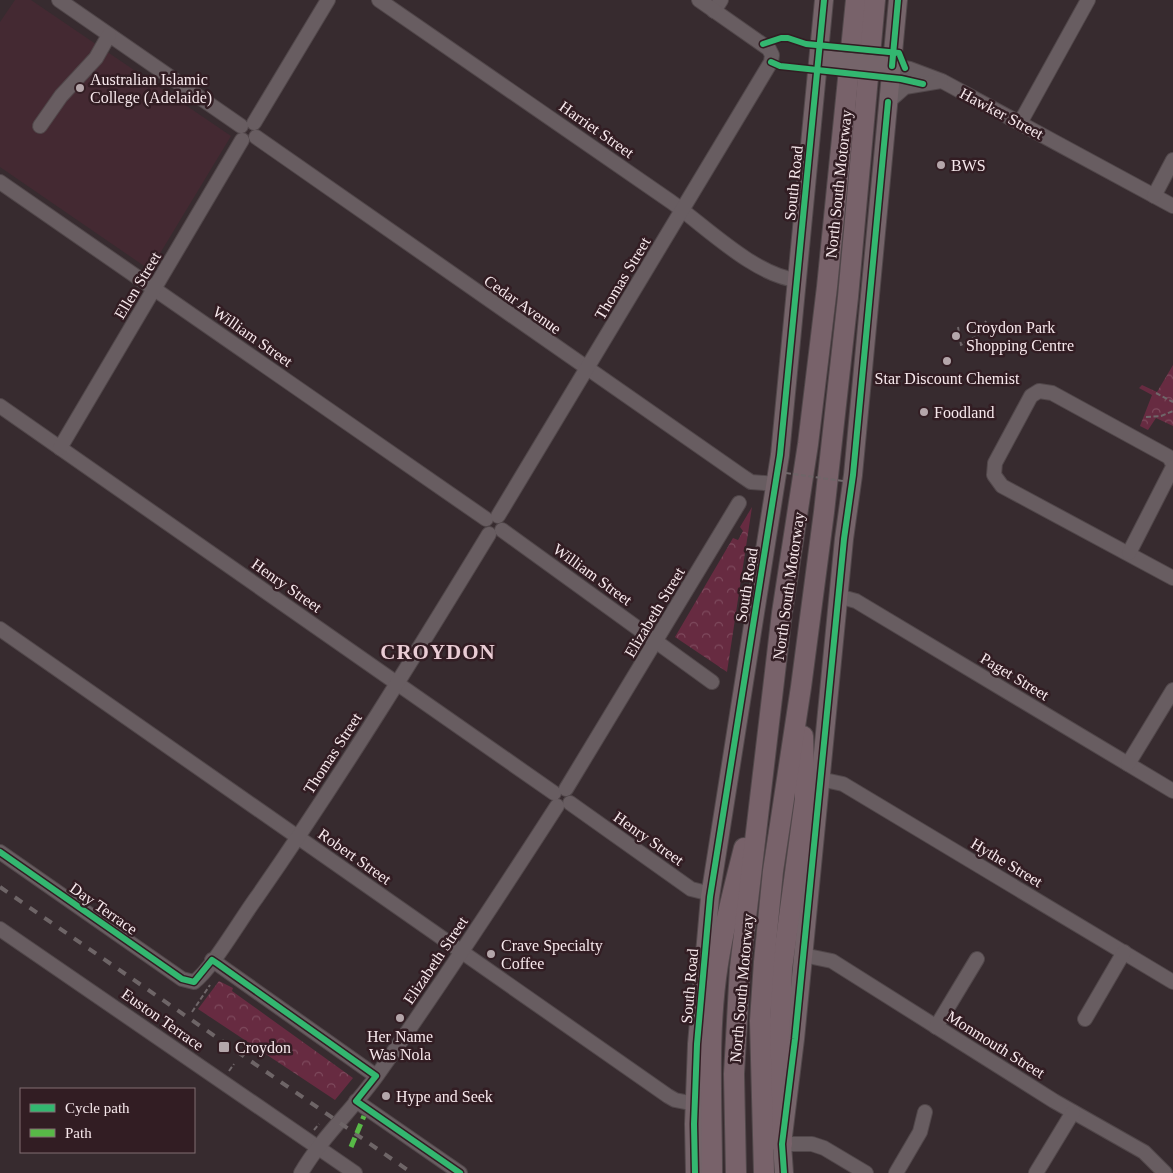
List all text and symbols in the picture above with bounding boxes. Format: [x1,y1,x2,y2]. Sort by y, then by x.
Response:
place label: Australian Islamic College (Adelaide) [90,71,212,107]
marker: Australian Islamic College (Adelaide) [74,82,86,94]
street label: Hawker Street [957,84,1047,143]
street label: Harriet Street [556,98,638,162]
street label: North South Motorway [822,109,856,259]
street label: South Road [781,145,806,221]
place label: BWS [951,157,986,174]
marker: BWS [935,159,947,171]
street label: Thomas Street [591,234,654,322]
street label: Ellen Street [111,248,164,322]
street label: Cedar Avenue [481,272,564,337]
street label: William Street [210,303,296,370]
place label: Croydon Park Shopping Centre [966,319,1074,355]
marker: Croydon Park Shopping Centre [950,330,962,342]
marker: Star Discount Chemist [941,355,953,367]
place label: Star Discount Chemist [875,370,1020,387]
place label: Foodland [934,404,994,421]
marker: Foodland [918,406,930,418]
street label: North South Motorway [770,511,808,661]
street label: William Street [550,540,636,609]
street label: South Road [732,547,761,624]
street label: Henry Street [248,555,325,617]
street label: Elizabeth Street [621,564,688,660]
district label: CROYDON [380,640,496,664]
street label: Paget Street [977,649,1053,705]
street label: Thomas Street [300,709,365,797]
street label: Henry Street [610,808,687,870]
street label: Robert Street [315,825,395,888]
street label: Hythe Street [967,834,1046,892]
street label: Day Terrace [66,879,141,939]
street label: Elizabeth Street [400,913,471,1007]
street label: North South Motorway [727,913,757,1063]
place label: Crave Specialty Coffee [501,937,603,972]
marker: Crave Specialty Coffee [485,948,497,960]
street label: South Road [678,948,701,1024]
street label: Euston Terrace [119,985,207,1054]
street label: Monmouth Street [944,1007,1048,1082]
marker: Her Name Was Nola [394,1012,406,1024]
place label: Her Name Was Nola [367,1028,433,1063]
place label: Croydon [235,1039,291,1057]
marker: Croydon [217,1040,231,1054]
legend [20,1088,195,1153]
place label: Hype and Seek [396,1088,493,1106]
marker: Hype and Seek [380,1090,392,1102]
text: Cycle path [65,1100,130,1116]
text: Path [65,1125,92,1141]

